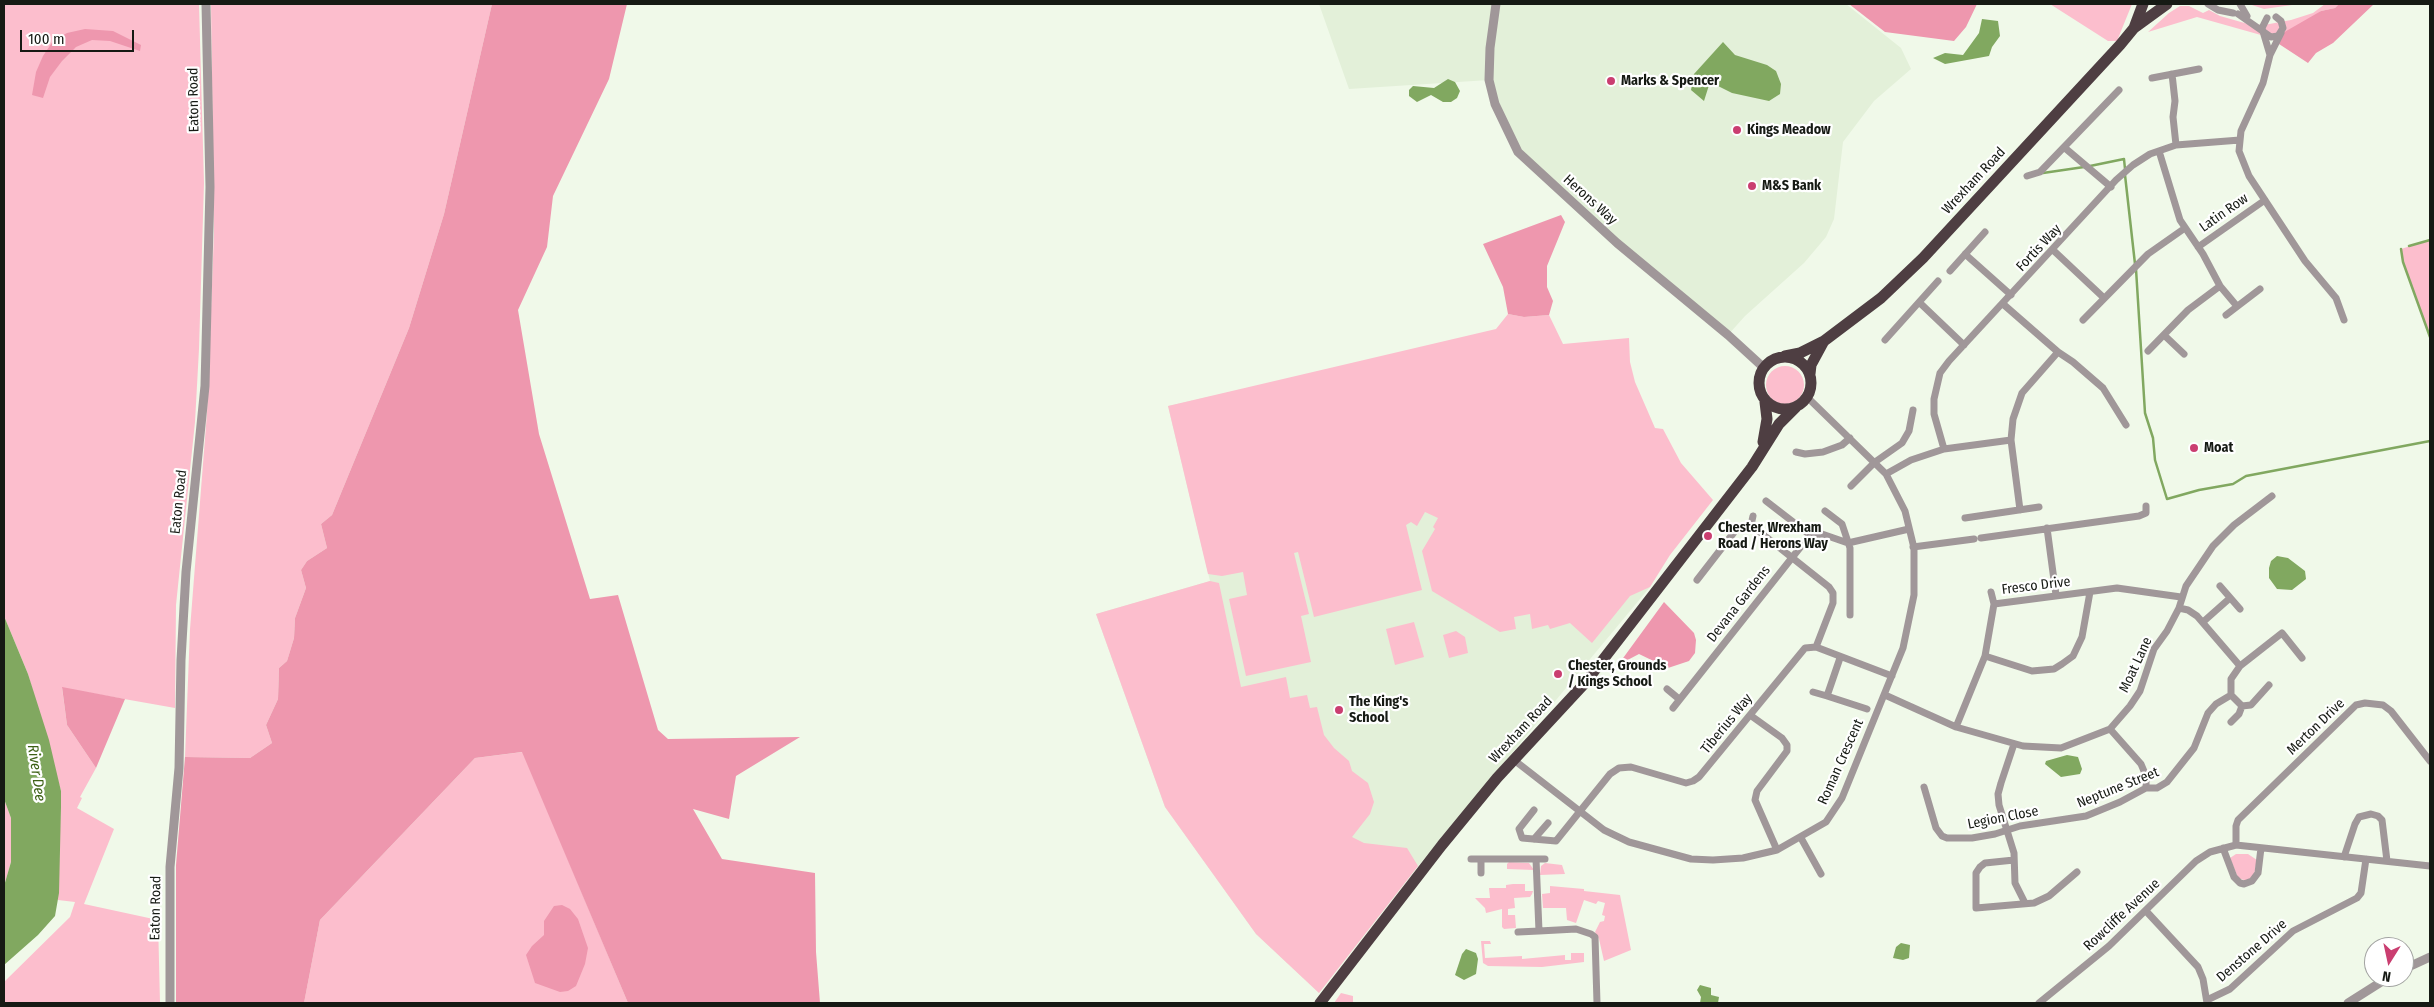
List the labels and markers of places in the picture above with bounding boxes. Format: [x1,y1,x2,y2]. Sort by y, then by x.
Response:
place label: Marks & Spencer [1621,73,1719,89]
marker: Marks & Spencer [1605,75,1617,87]
place label: Kings Meadow [1747,122,1831,138]
marker: Kings Meadow [1731,124,1743,136]
place label: M&S Bank [1762,178,1821,194]
marker: M&S Bank [1746,180,1758,192]
place label: Moat [2204,440,2233,456]
marker: Moat [2188,442,2200,454]
place label: Chester, Wrexham Road / Herons Way [1718,520,1828,552]
marker: Chester, Wrexham Road / Herons Way [1702,530,1714,542]
place label: Chester, Grounds / Kings School [1568,658,1666,690]
marker: Chester, Grounds / Kings School [1552,668,1564,680]
place label: The King's School [1349,694,1408,726]
marker: The King's School [1333,704,1345,716]

